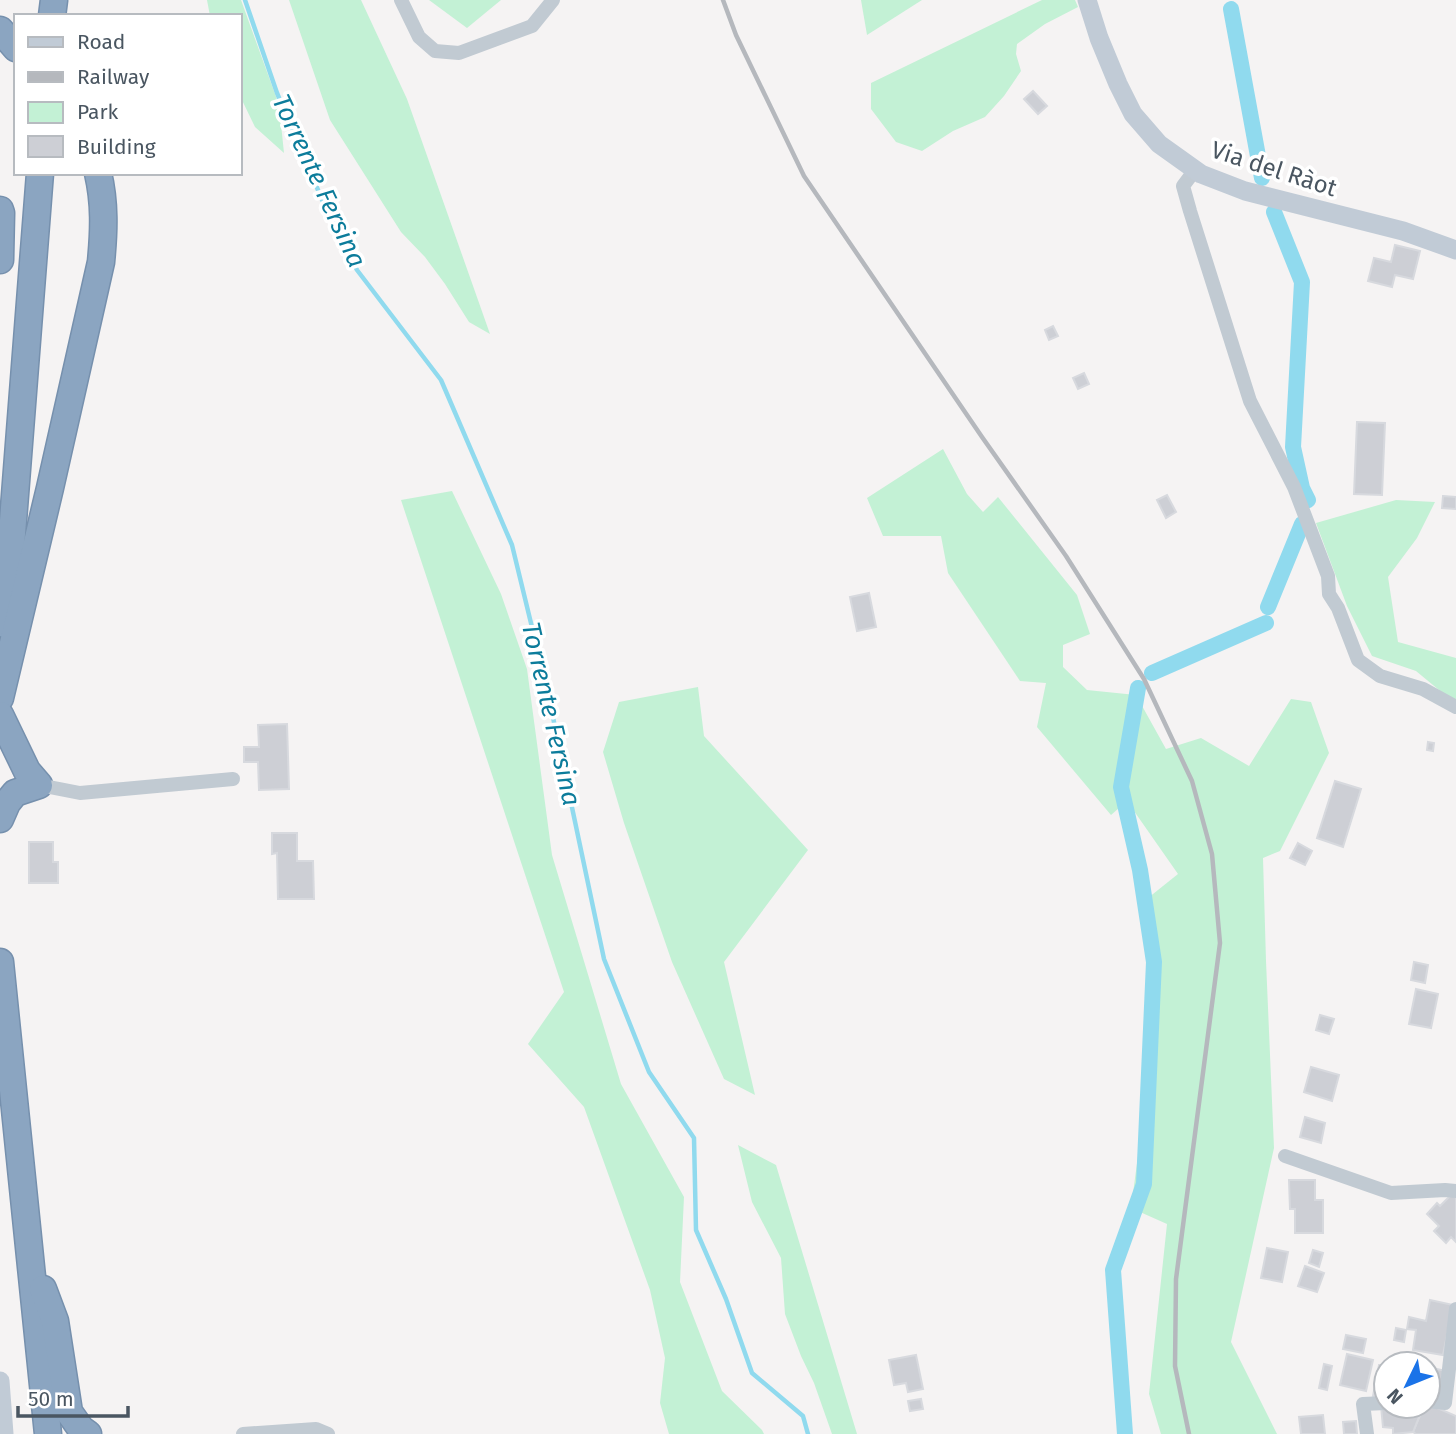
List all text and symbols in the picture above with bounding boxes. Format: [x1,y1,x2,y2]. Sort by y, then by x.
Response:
legend [14,14,242,175]
text: Road [77,29,125,55]
text: Railway [77,64,150,90]
water label: Torrente Fersina [265,90,373,272]
text: Park [77,99,119,125]
text: Building [77,134,156,160]
street label: Via del Ràot [1208,136,1341,203]
water label: Torrente Fersina [515,619,587,809]
north arrow [1372,1350,1442,1420]
scale bar [18,1374,128,1418]
text: N [1382,1384,1408,1409]
text: 50 m [28,1386,74,1412]

